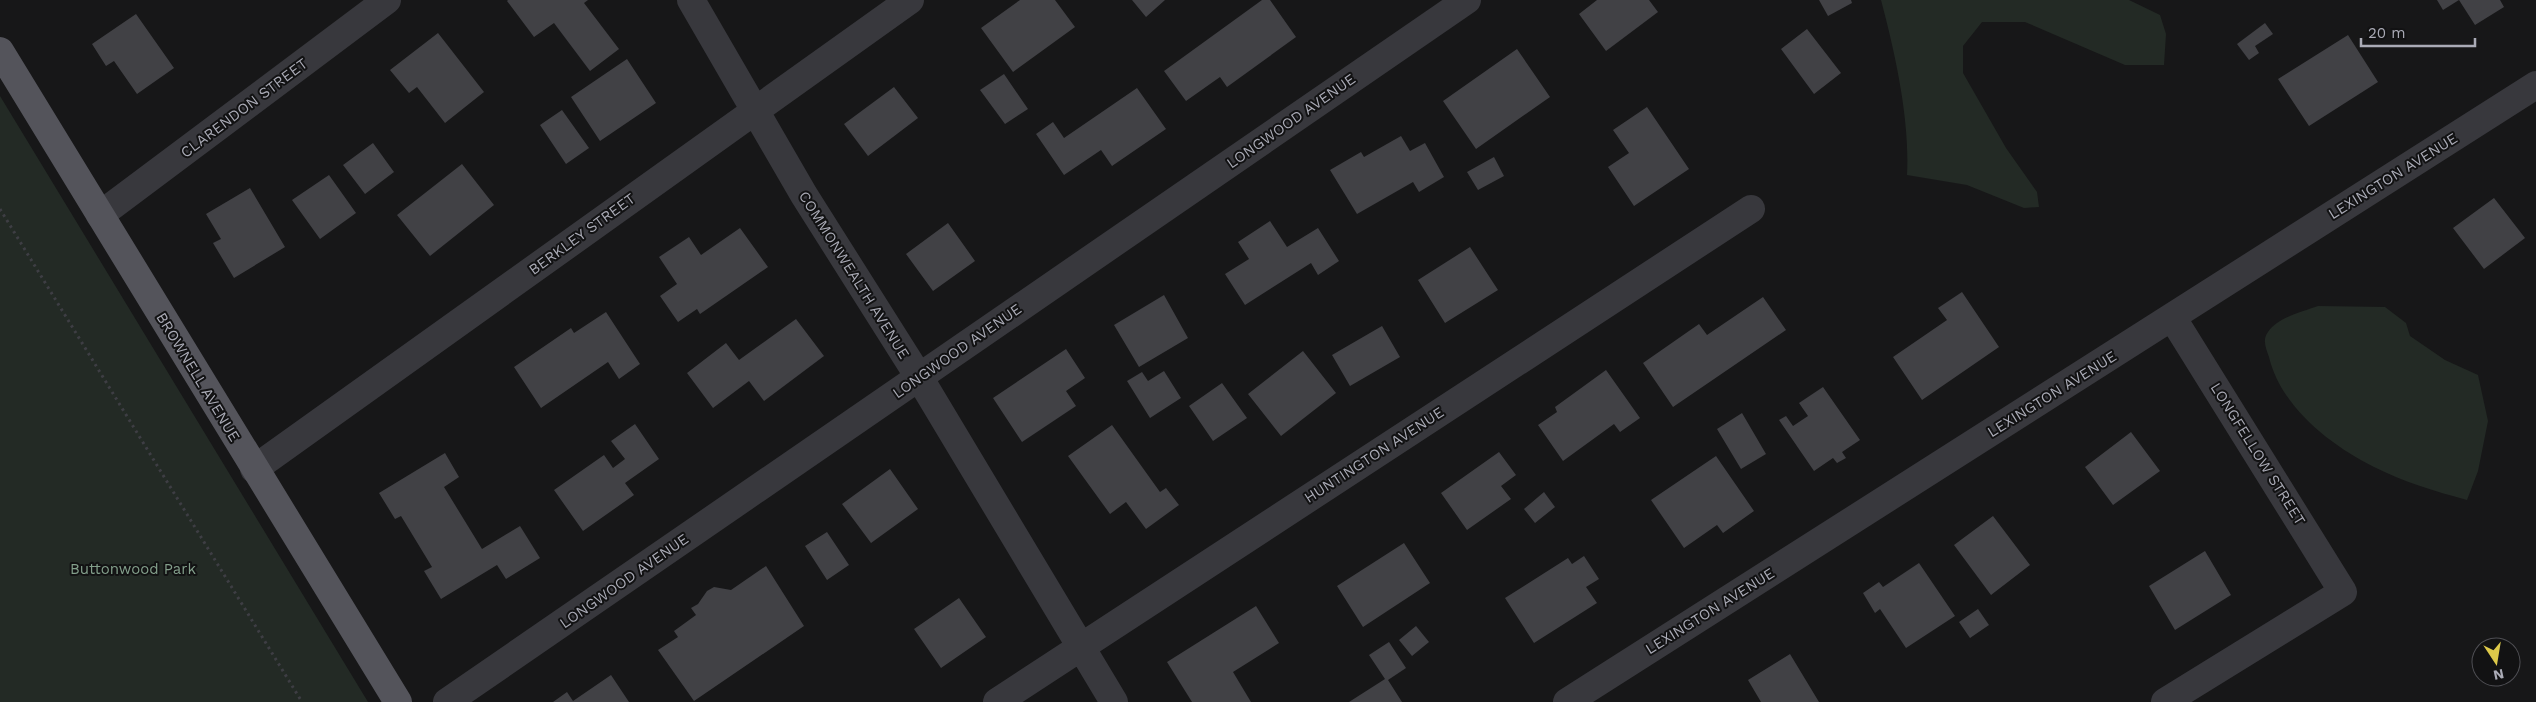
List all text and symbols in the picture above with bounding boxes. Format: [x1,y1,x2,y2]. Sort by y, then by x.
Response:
scale bar [2361,15,2475,47]
text: 20 m [2368,24,2406,42]
street label: CLARENDON STREET [177,54,311,162]
street label: LONGWOOD AVENUE [1223,70,1359,172]
street label: LEXINGTON AVENUE [2325,129,2461,223]
street label: COMMONWEALTH AVENUE [795,188,913,362]
street label: BERKLEY STREET [525,189,639,279]
street label: LONGWOOD AVENUE [889,300,1025,402]
street label: BROWNELL AVENUE [152,309,244,445]
street label: LEXINGTON AVENUE [1984,347,2120,441]
street label: LONGFELLOW STREET [2207,379,2309,529]
street label: HUNTINGTON AVENUE [1301,403,1447,507]
street label: LONGWOOD AVENUE [556,530,692,632]
park label: Buttonwood Park [70,560,196,578]
street label: LEXINGTON AVENUE [1642,564,1778,658]
north arrow [2471,637,2521,687]
text: N [2492,666,2505,684]

